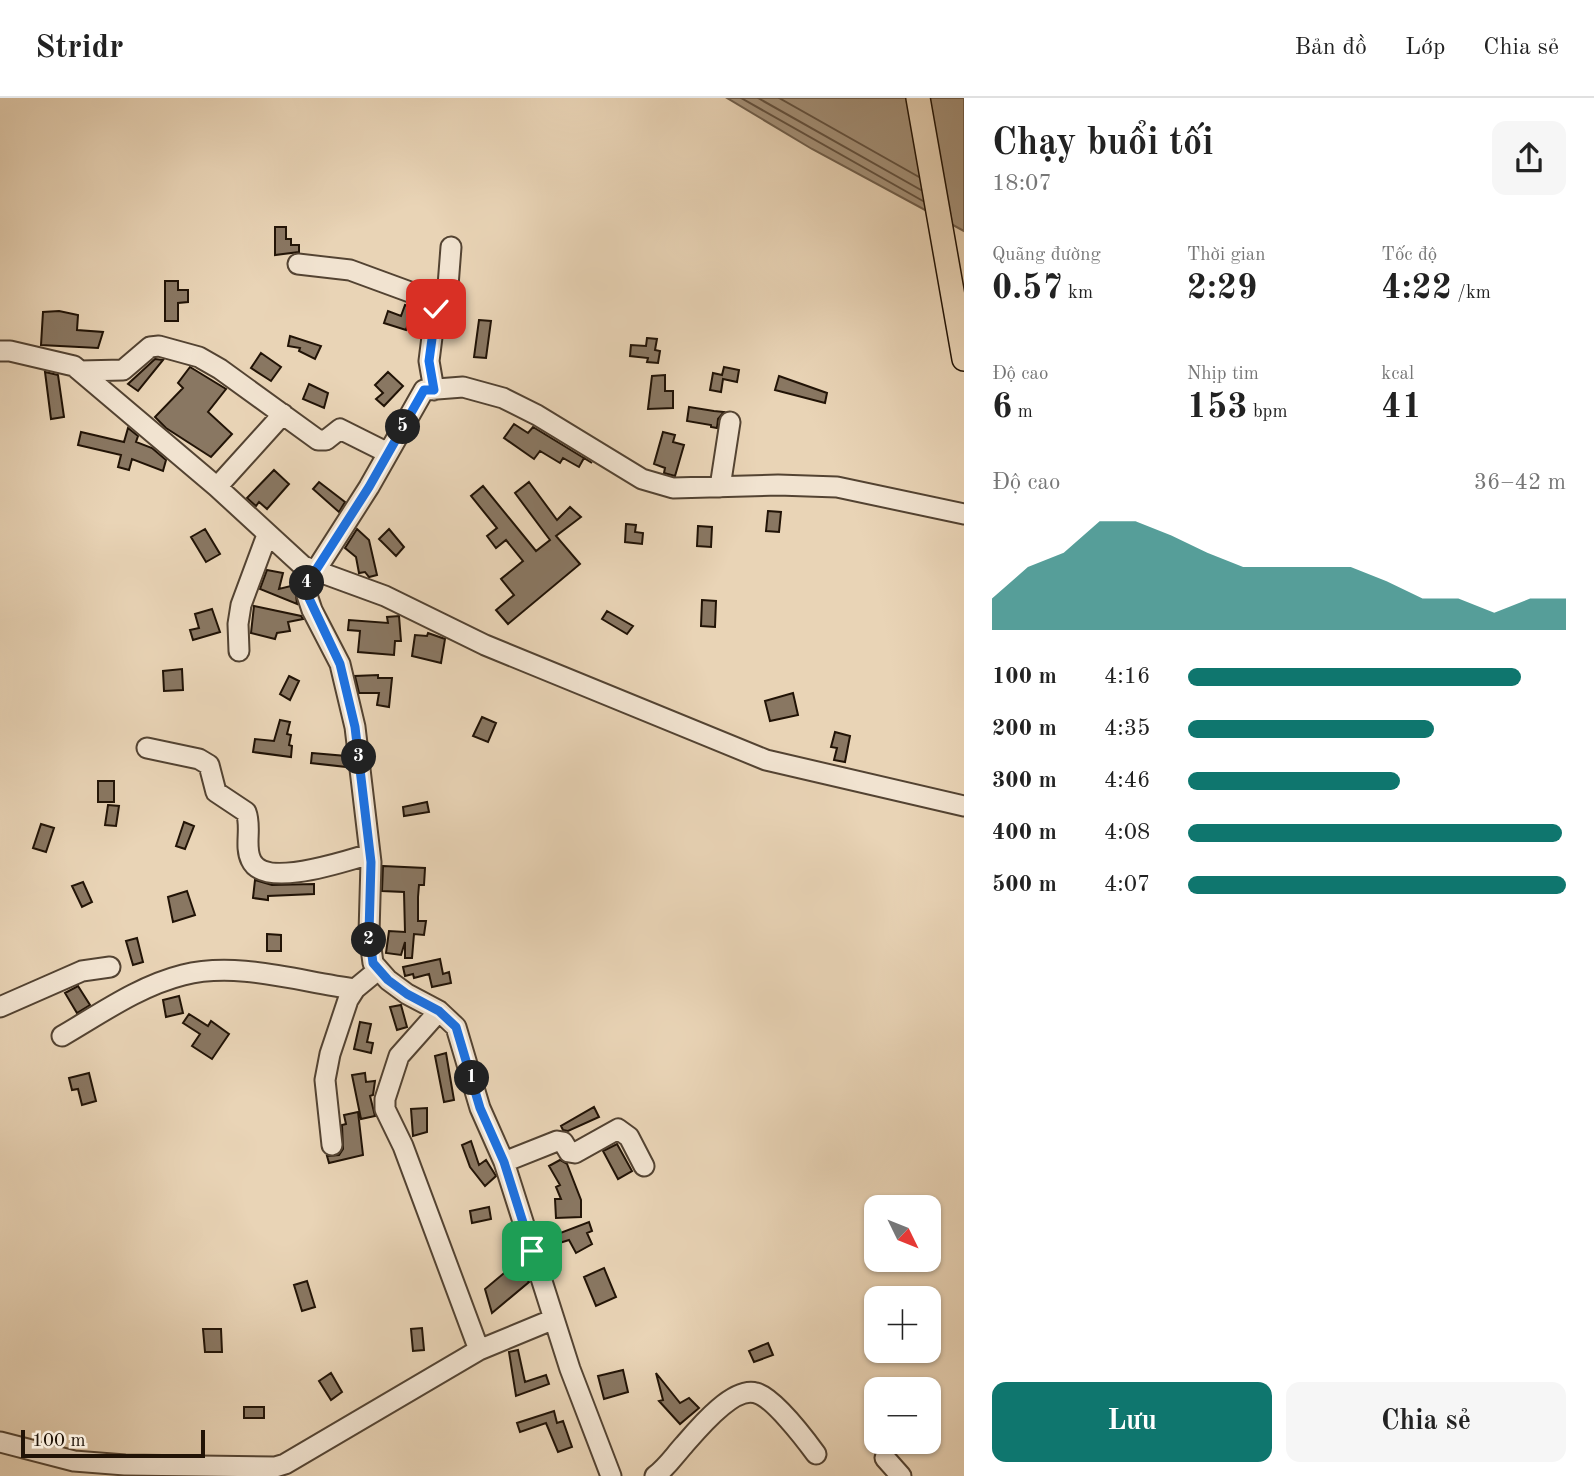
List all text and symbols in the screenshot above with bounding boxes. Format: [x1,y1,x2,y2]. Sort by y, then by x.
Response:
text: Stridr [35,32,124,65]
text: Bản đồ [1294,36,1367,60]
text: Lớp [1405,36,1445,60]
text: Chia sẻ [1483,36,1559,60]
button: share [1492,121,1566,195]
text: Chạy buổi tối [992,125,1213,163]
text: 18:07 [992,172,1052,195]
text: Quãng đường [992,246,1101,265]
text: Thời gian [1187,246,1265,265]
text: Tốc độ [1381,246,1437,265]
text: 0.57 [992,271,1063,306]
text: 2:29 [1187,271,1257,306]
text: 4:22 [1381,271,1452,306]
pin [406,279,466,339]
text: km [1063,284,1093,303]
text: /km [1452,284,1491,303]
icon: check [417,290,455,328]
text: Độ cao [992,365,1048,384]
text: Nhịp tim [1187,365,1259,384]
text: kcal [1381,365,1414,384]
text: 6 [992,390,1012,425]
text: 153 [1187,390,1248,425]
text: 41 [1381,390,1422,425]
text: m [1012,403,1033,422]
text: bpm [1248,403,1288,422]
pin: 5 [386,410,420,444]
text: 5 [397,417,408,436]
text: Độ cao [992,471,1060,494]
text: 36–42 m [1474,471,1566,494]
pin: 4 [290,566,324,601]
text: 4 [301,573,312,592]
text: 100 m [992,665,1057,688]
text: 4:16 [1104,665,1150,688]
text: 200 m [992,717,1057,740]
text: 4:35 [1104,717,1150,740]
pin: 3 [342,740,376,774]
text: 3 [353,747,364,766]
text: 300 m [992,769,1057,792]
text: 4:46 [1104,769,1150,792]
text: 400 m [992,821,1057,844]
text: 4:08 [1104,821,1150,844]
text: 500 m [992,873,1057,896]
text: 4:07 [1104,873,1150,896]
pin: 2 [352,922,386,958]
text: 2 [363,930,374,949]
pin: 1 [454,1060,490,1096]
text: 1 [466,1068,477,1087]
north arrow [864,1195,942,1272]
map controls [864,1195,941,1454]
pin [502,1221,562,1281]
icon: arrive [513,1232,551,1270]
button: + [864,1286,941,1363]
button: − [864,1377,941,1454]
button: Lưu [992,1382,1272,1462]
button: Chia sẻ [1286,1382,1566,1462]
scale bar [21,1427,205,1459]
text: 100 m [32,1432,85,1451]

